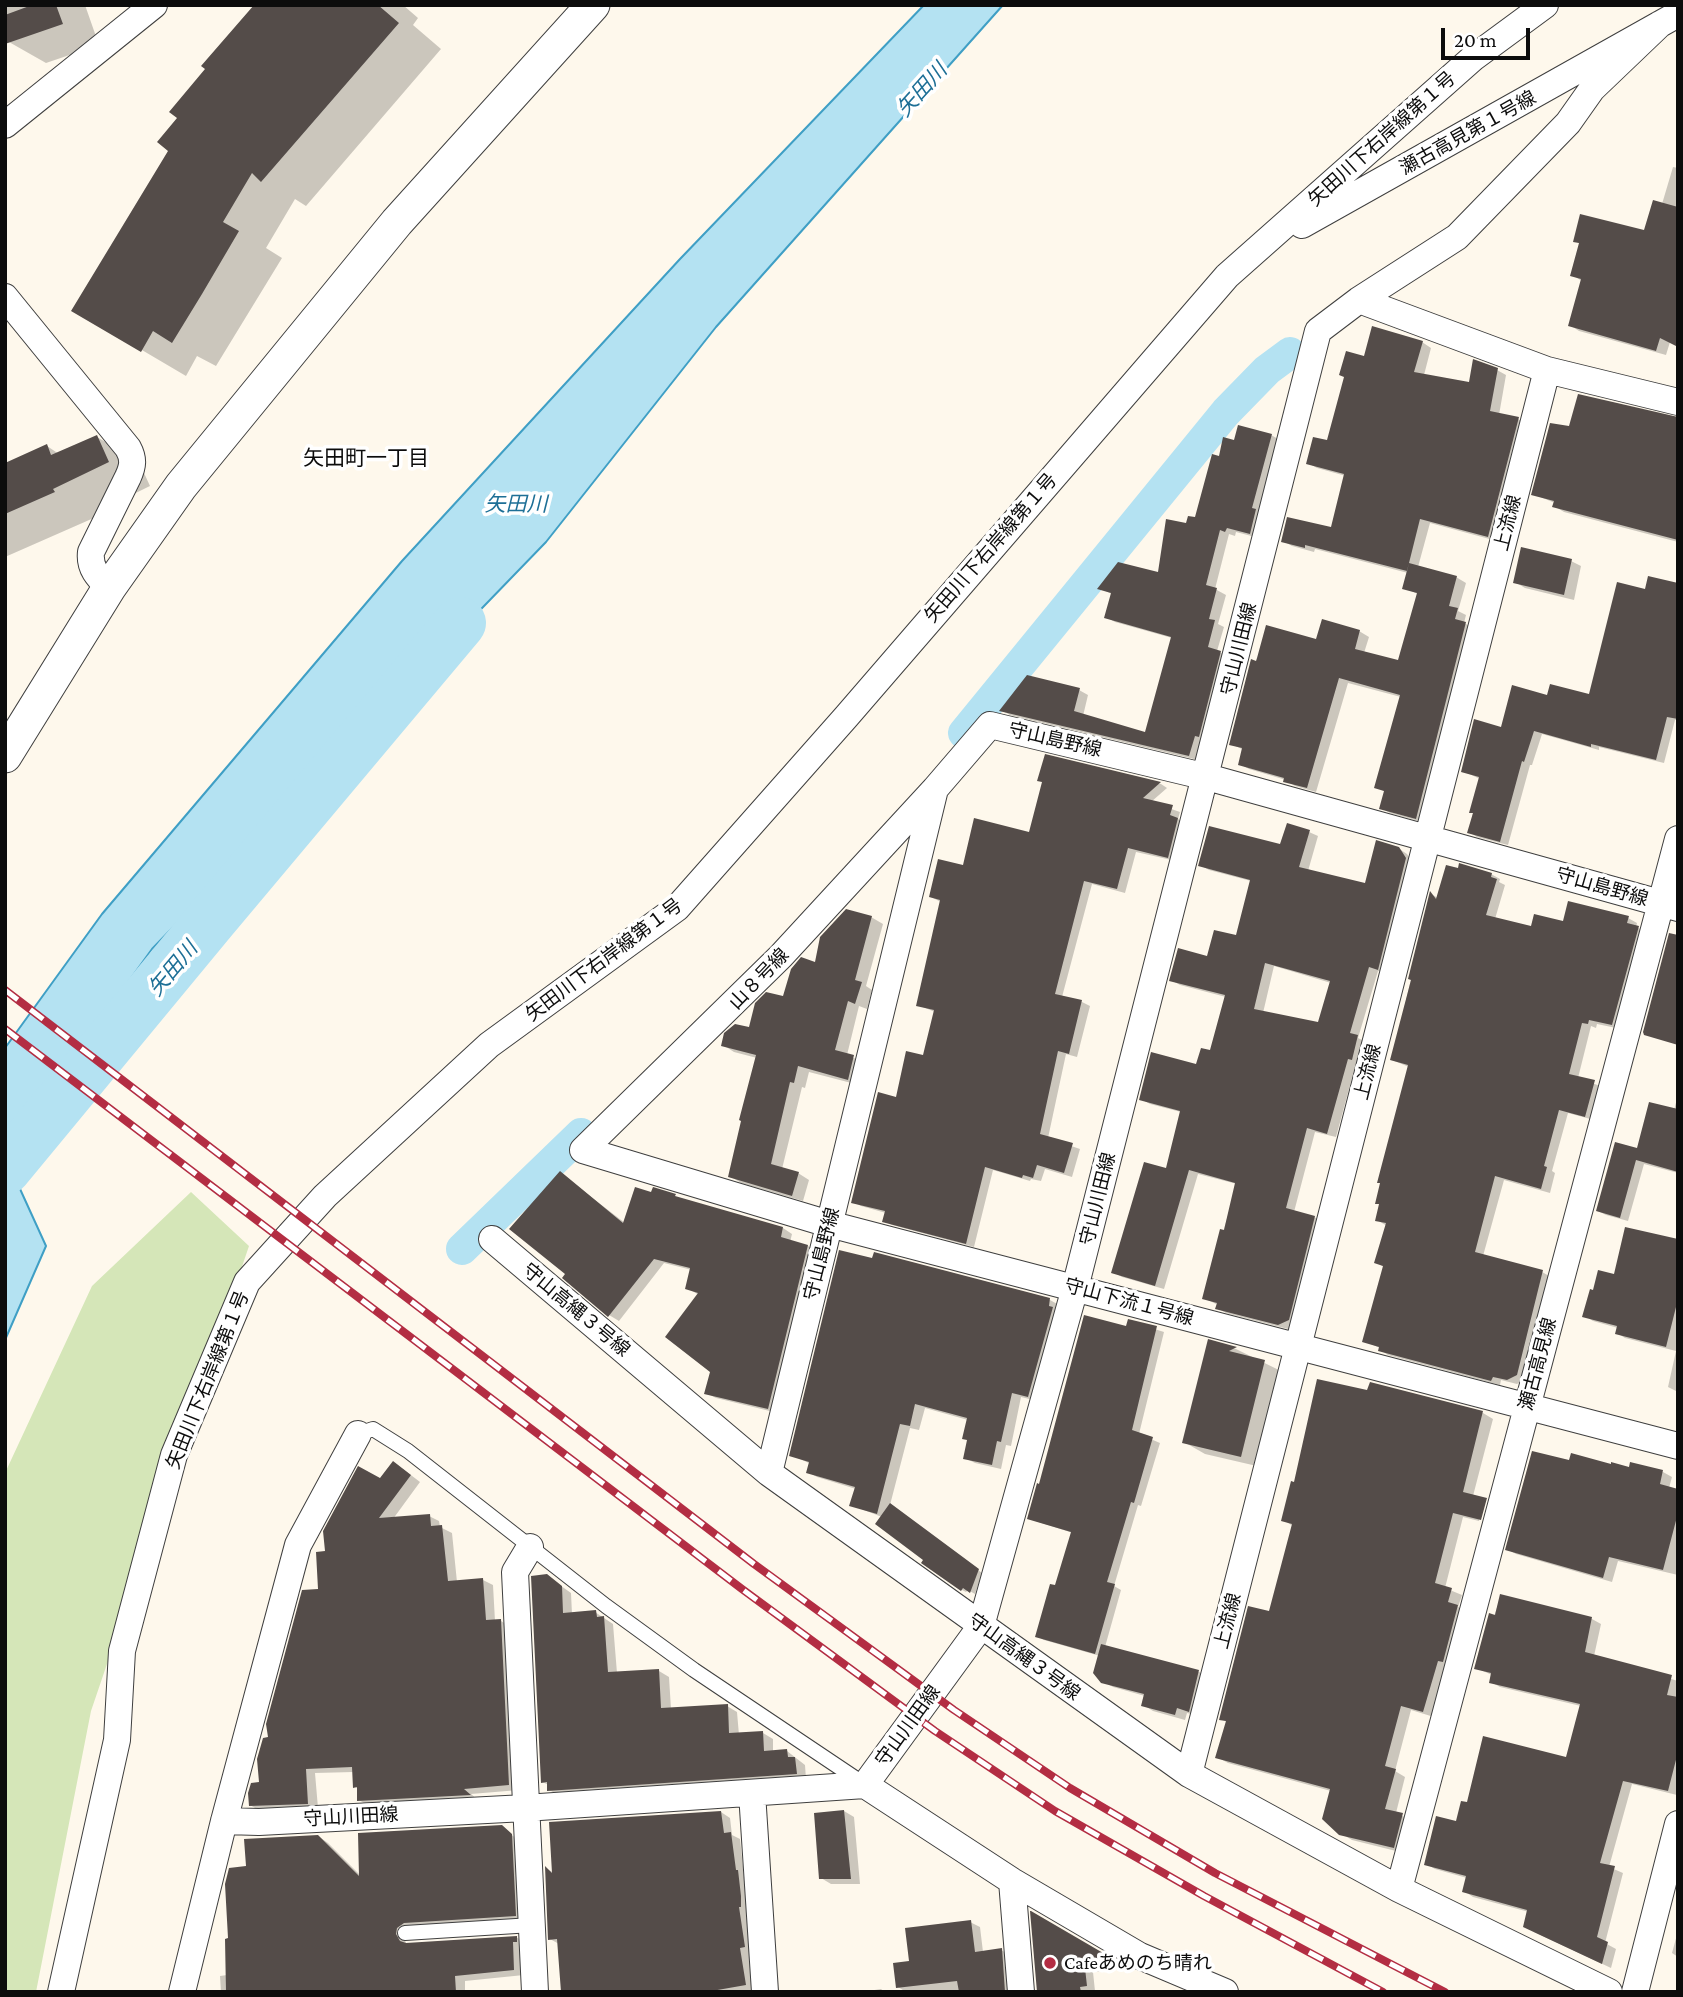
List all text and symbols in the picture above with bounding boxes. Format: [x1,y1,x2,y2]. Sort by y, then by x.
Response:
scale bar [1445,14,1534,58]
text: 20 m [1454,28,1497,52]
water label: 矢田川 [892,58,952,122]
street label: 矢田川下右岸線第１号 [1304,67,1460,211]
street label: 瀬古高見第１号線 [1396,86,1540,180]
district label: 矢田町一丁目 [303,446,429,472]
street label: 矢田川下右岸線第１号 [920,469,1062,627]
water label: 矢田川 [485,492,547,518]
street label: 上流線 [1490,493,1526,553]
street label: 守山川田線 [1216,600,1262,698]
street label: 守山島野線 [1006,718,1104,762]
street label: 守山島野線 [1553,863,1651,911]
street label: 矢田川下右岸線第１号 [521,894,687,1026]
water label: 矢田川 [143,937,203,1001]
street label: 山８号線 [724,944,794,1014]
street label: 上流線 [1350,1042,1386,1102]
street label: 守山川田線 [1075,1150,1121,1248]
street label: 守山島野線 [799,1205,845,1303]
street label: 守山高縄３号線 [518,1259,634,1361]
street label: 守山下流１号線 [1062,1274,1196,1330]
street label: 矢田川下右岸線第１号 [162,1288,254,1472]
street label: 瀬古高見線 [1515,1315,1561,1413]
street label: 上流線 [1210,1591,1246,1651]
street label: 守山高縄３号線 [963,1609,1085,1705]
street label: 守山川田線 [871,1681,945,1771]
street label: 守山川田線 [303,1803,399,1831]
place label: Cafeあめのち晴れ [1064,1952,1212,1974]
marker: Cafeあめのち晴れ [1042,1955,1058,1971]

